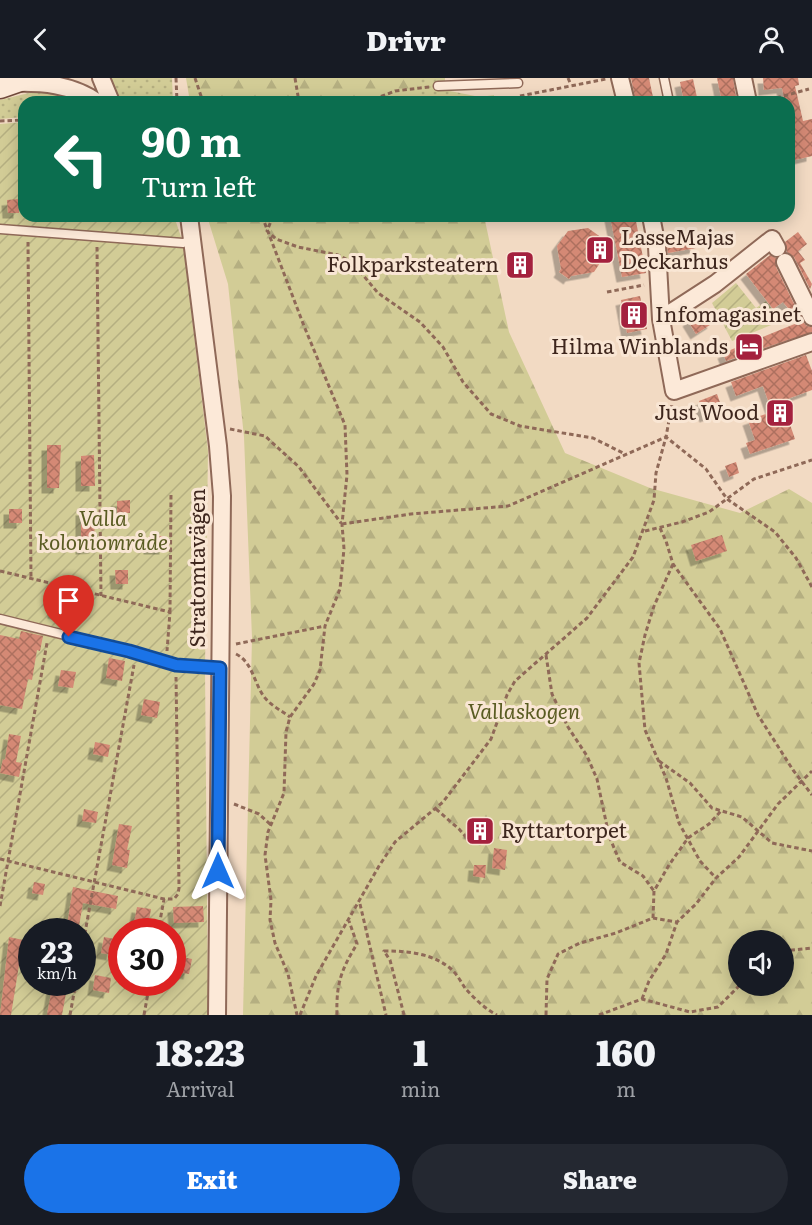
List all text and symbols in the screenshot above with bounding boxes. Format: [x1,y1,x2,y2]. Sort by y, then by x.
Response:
text: Drivr [366,19,446,59]
icon: back [24,23,57,56]
icon: person [755,23,788,56]
text: 90 m [141,108,241,170]
icon: left [42,120,120,198]
text: Turn left [141,165,256,205]
place label: LasseMajas Deckarhus [621,220,734,275]
building icon: LasseMajas Deckarhus [584,234,616,266]
place label: Folkparksteatern [327,247,499,278]
building icon: Folkparksteatern [504,249,536,281]
place label: Infomagasinet [655,297,802,328]
building icon: Infomagasinet [618,299,650,331]
place label: Hilma Winblands [551,329,728,360]
hotel icon: Hilma Winblands [733,331,765,363]
place label: Just Wood [654,395,759,426]
building icon: Just Wood [764,397,796,429]
street label: Stratomtavägen [180,488,211,648]
park label: Valla koloniområde [38,501,168,556]
pin [43,575,94,637]
icon: arrive [52,584,85,617]
park label: Vallaskogen [468,694,581,725]
place label: Ryttartorpet [501,813,627,844]
building icon: Ryttartorpet [464,815,496,847]
position arrow [186,839,250,903]
speed limit sign: 30 [108,918,186,996]
text: 23 [41,928,73,972]
map controls [728,930,794,996]
button: sound [728,930,794,996]
text: km/h [37,961,77,984]
text: 18:23 [156,1024,245,1077]
text: 1 [413,1024,428,1077]
text: 160 [596,1024,656,1077]
text: Arrival [166,1073,235,1103]
text: min [401,1073,440,1103]
text: m [616,1073,636,1103]
button: Exit [24,1144,400,1213]
button: Share [412,1144,788,1213]

